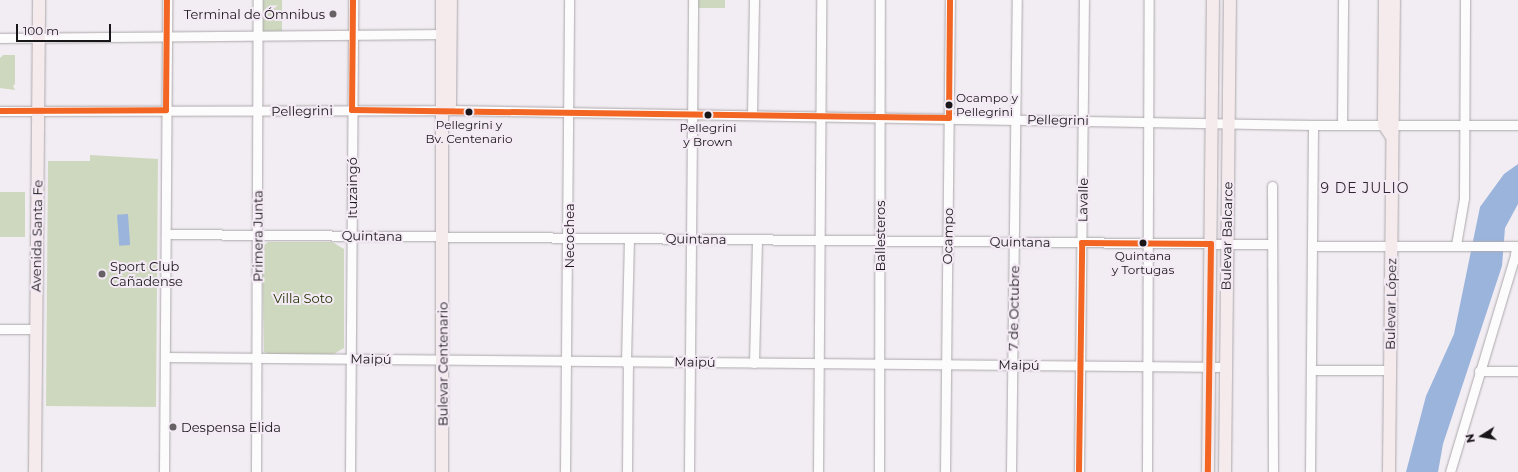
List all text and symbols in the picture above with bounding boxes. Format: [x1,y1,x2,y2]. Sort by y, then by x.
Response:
place label: Terminal de Ómnibus [184,6,325,22]
marker: Terminal de Ómnibus [328,9,338,19]
scale bar [18,16,113,42]
text: 100 m [23,23,59,38]
place label: Ocampo y Pellegrini [956,91,1018,119]
marker: Ocampo y Pellegrini [944,100,954,110]
street label: Pellegrini [271,103,333,119]
marker: Pellegrini y Bv. Centenario [464,107,474,117]
marker: Pellegrini y Brown [703,110,713,120]
street label: Pellegrini [1027,112,1089,128]
place label: Pellegrini y Bv. Centenario [426,118,512,146]
place label: Pellegrini y Brown [680,121,736,149]
street label: Ituzaingó [344,157,360,219]
street label: Lavalle [1075,178,1091,222]
street label: Avenida Santa Fe [28,180,46,292]
district label: 9 DE JULIO [1320,180,1410,196]
street label: Bulevar Balcarce [1218,181,1236,291]
street label: Primera Junta [250,190,266,282]
street label: Ballesteros [872,200,888,272]
street label: Necochea [561,203,577,269]
street label: Ocampo [940,208,956,264]
street label: Quintana [341,228,403,244]
street label: Quintana [665,231,727,247]
street label: Quintana [989,234,1051,250]
marker: Quintana y Tortugas [1138,238,1148,248]
place label: Quintana y Tortugas [1112,249,1174,277]
street label: Bulevar López [1382,258,1400,350]
place label: Sport Club Cañadense [110,259,183,290]
street label: 7 de Octubre [1005,265,1023,351]
marker: Sport Club Cañadense [97,269,107,279]
park label: Villa Soto [273,290,333,306]
street label: Bulevar Centenario [435,302,451,426]
street label: Maipú [350,351,392,367]
street label: Maipú [674,354,716,370]
street label: Maipú [998,357,1040,373]
north arrow [1462,416,1502,456]
place label: Despensa Elida [181,419,281,435]
marker: Despensa Elida [168,422,178,432]
text: N [1463,433,1478,444]

